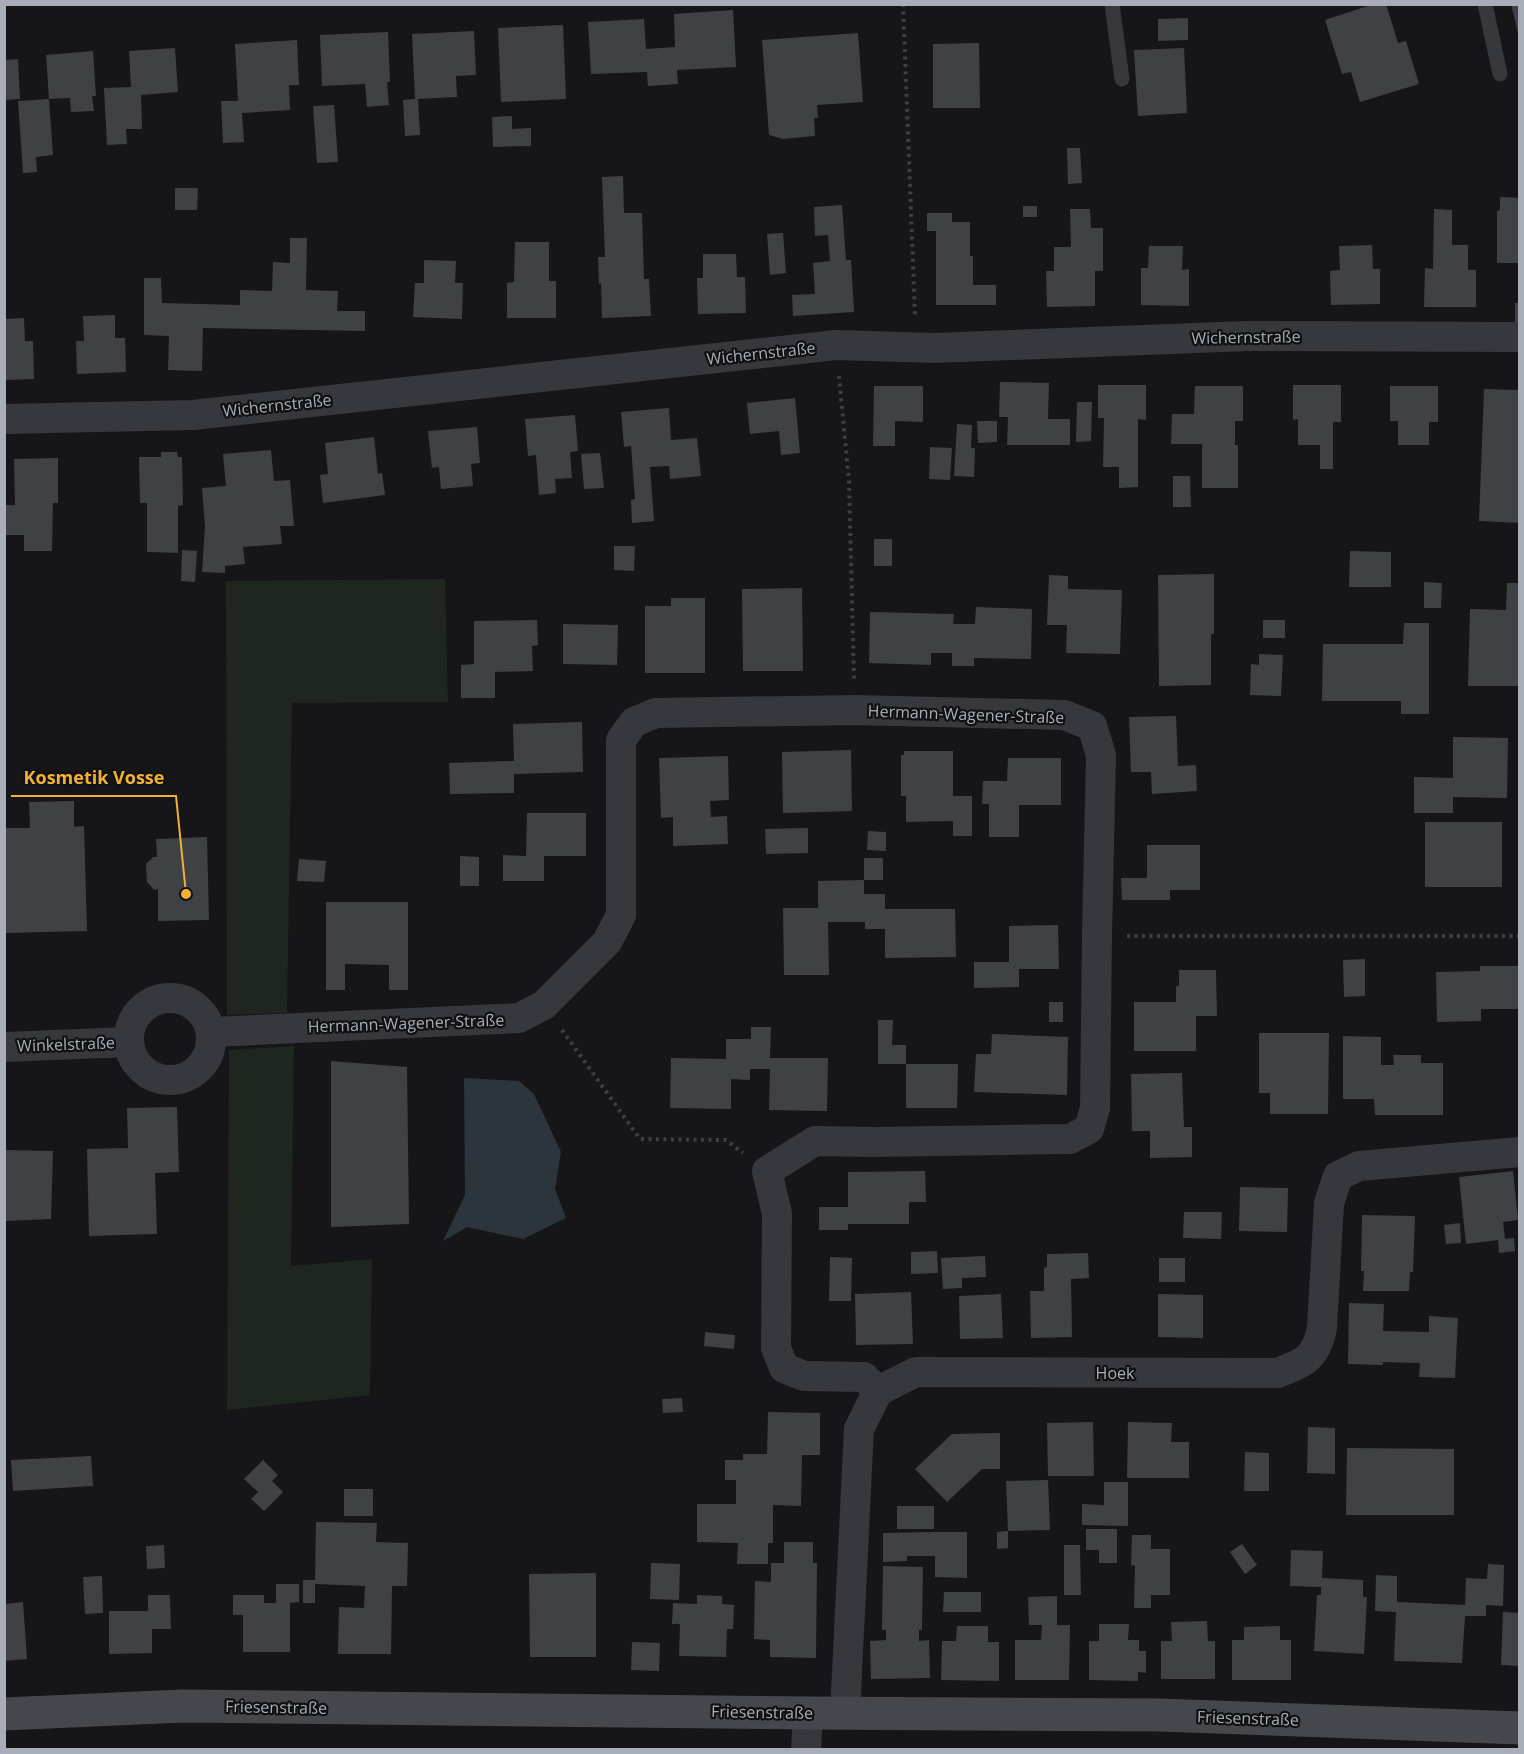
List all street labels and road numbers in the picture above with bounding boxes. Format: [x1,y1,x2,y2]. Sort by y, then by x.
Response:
street label: Wichernstraße [1191,325,1301,349]
street label: Wichernstraße [705,336,817,370]
street label: Wichernstraße [221,388,333,422]
street label: Hermann-Wagener-Straße [867,700,1065,728]
street label: Hermann-Wagener-Straße [307,1009,505,1037]
street label: Winkelstraße [17,1031,115,1057]
street label: Hoek [1096,1362,1135,1384]
street label: Friesenstraße [225,1695,327,1719]
street label: Friesenstraße [711,1700,813,1724]
street label: Friesenstraße [1197,1705,1299,1731]

